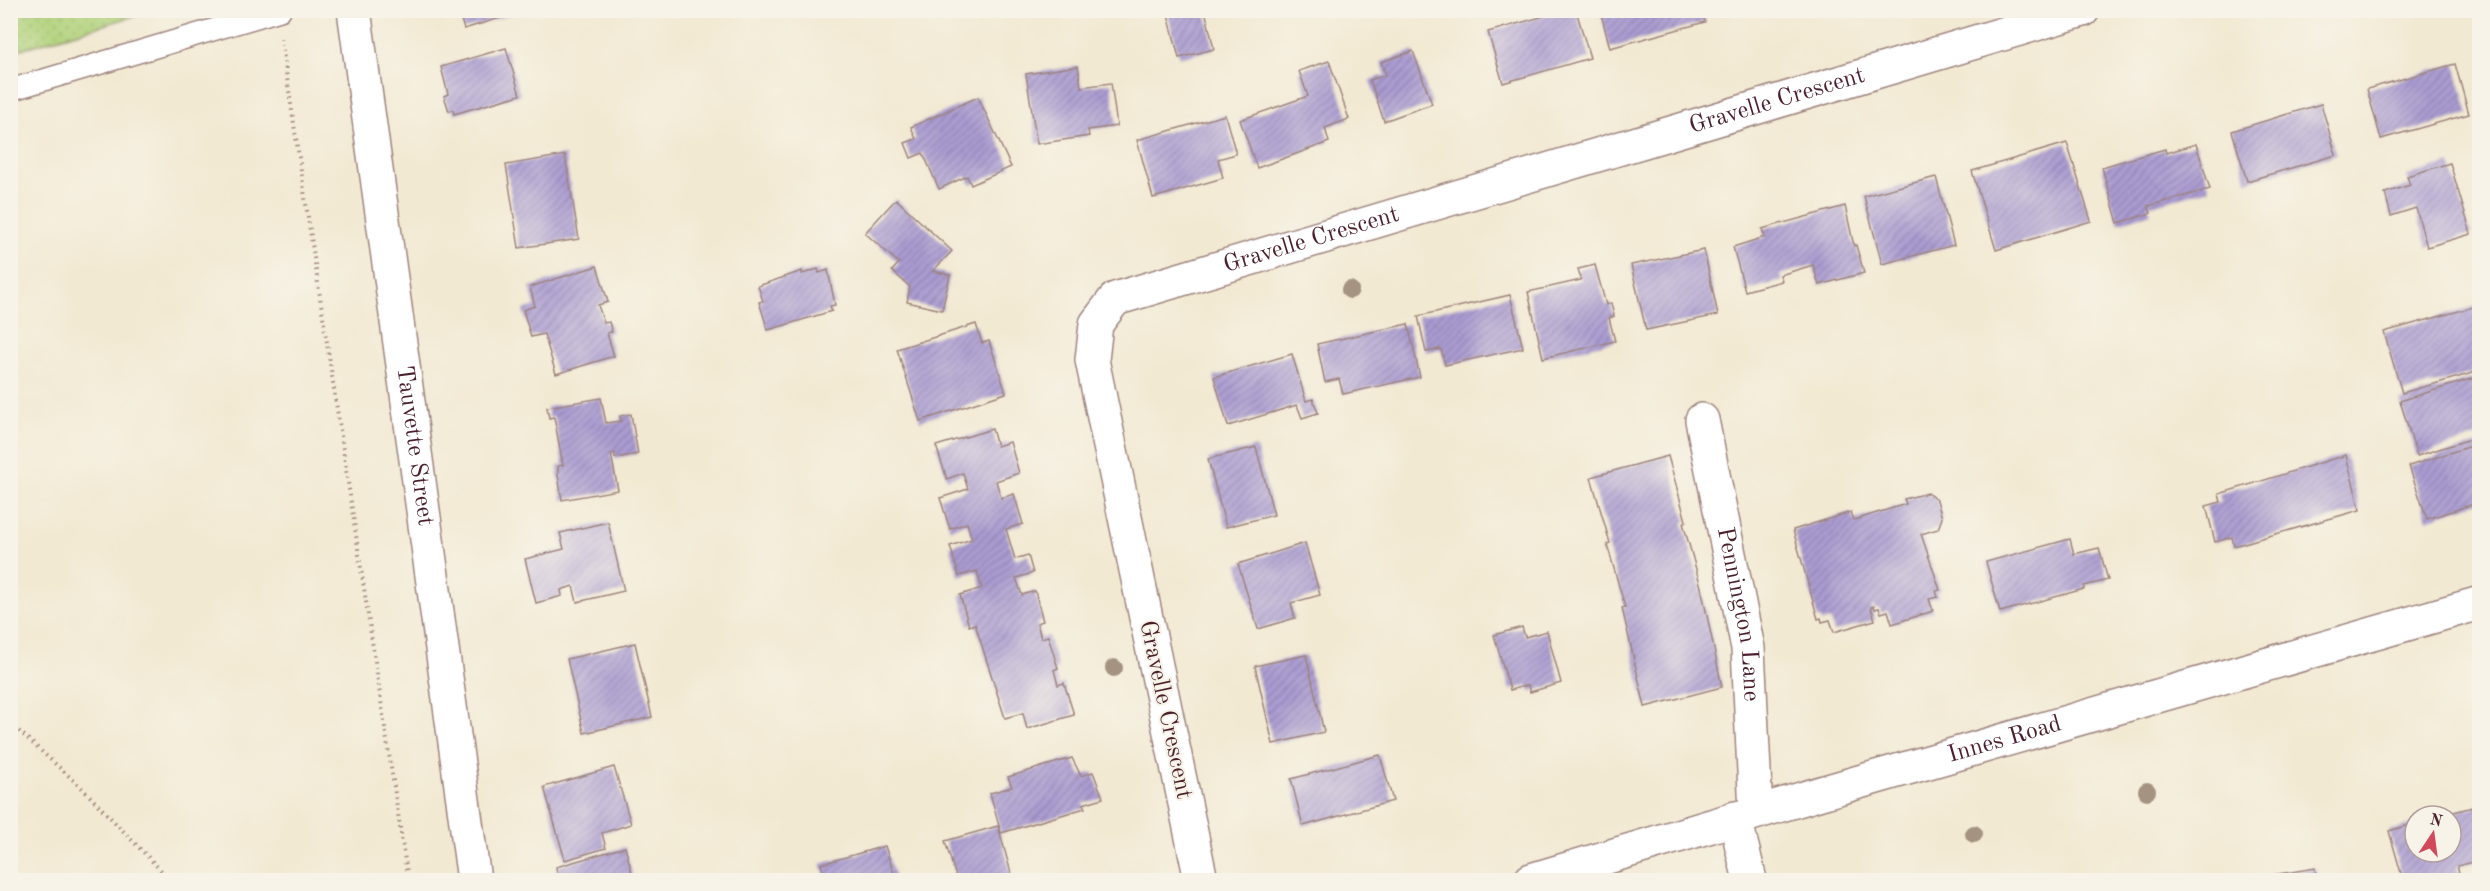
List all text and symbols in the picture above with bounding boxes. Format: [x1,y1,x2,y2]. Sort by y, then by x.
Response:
street label: Gravelle Crescent [1687,64,1868,139]
street label: Gravelle Crescent [1221,203,1402,278]
street label: Tauvette Street [391,364,437,527]
street label: Pennington Lane [1712,525,1763,702]
street label: Gravelle Crescent [1134,619,1196,801]
street label: Innes Road [1945,712,2064,768]
north arrow [2403,804,2463,864]
text: N [2428,812,2444,831]

